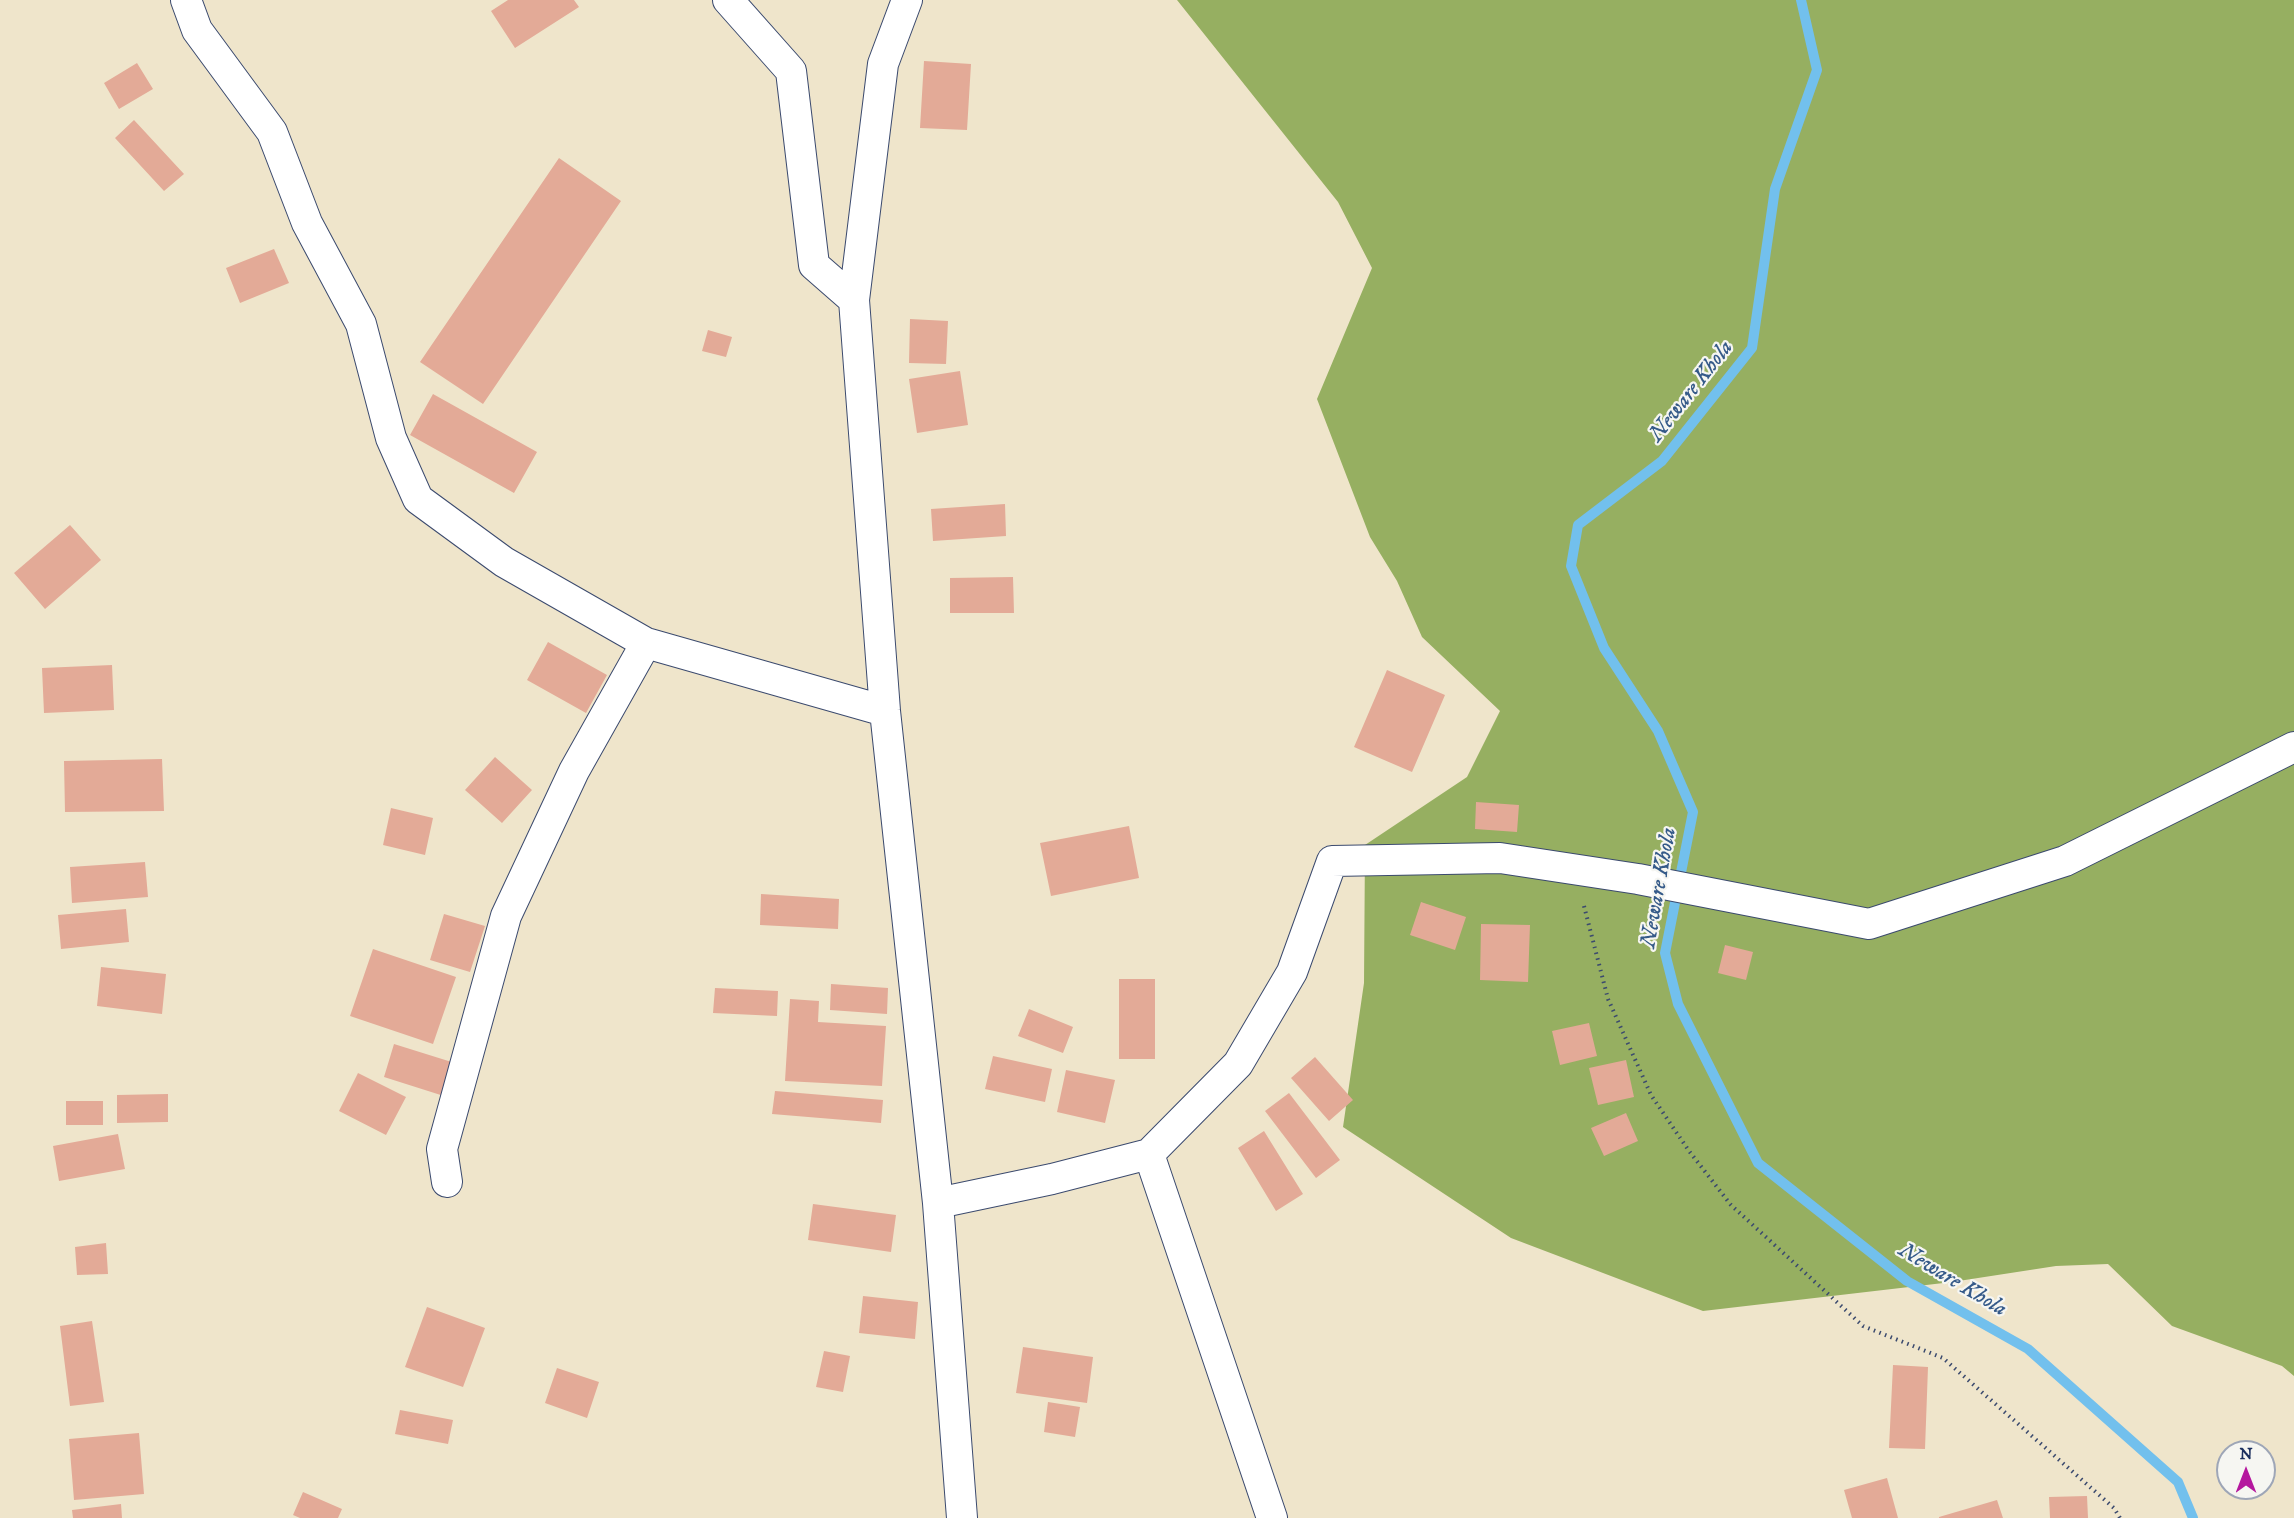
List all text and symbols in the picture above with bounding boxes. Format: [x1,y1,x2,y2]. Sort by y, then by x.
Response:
water label: Neware Khola [1644,336,1740,448]
water label: Neware Khola [1636,826,1684,950]
water label: Neware Khola [1893,1238,2011,1324]
north arrow [2216,1440,2276,1500]
text: N [2239,1444,2253,1464]

